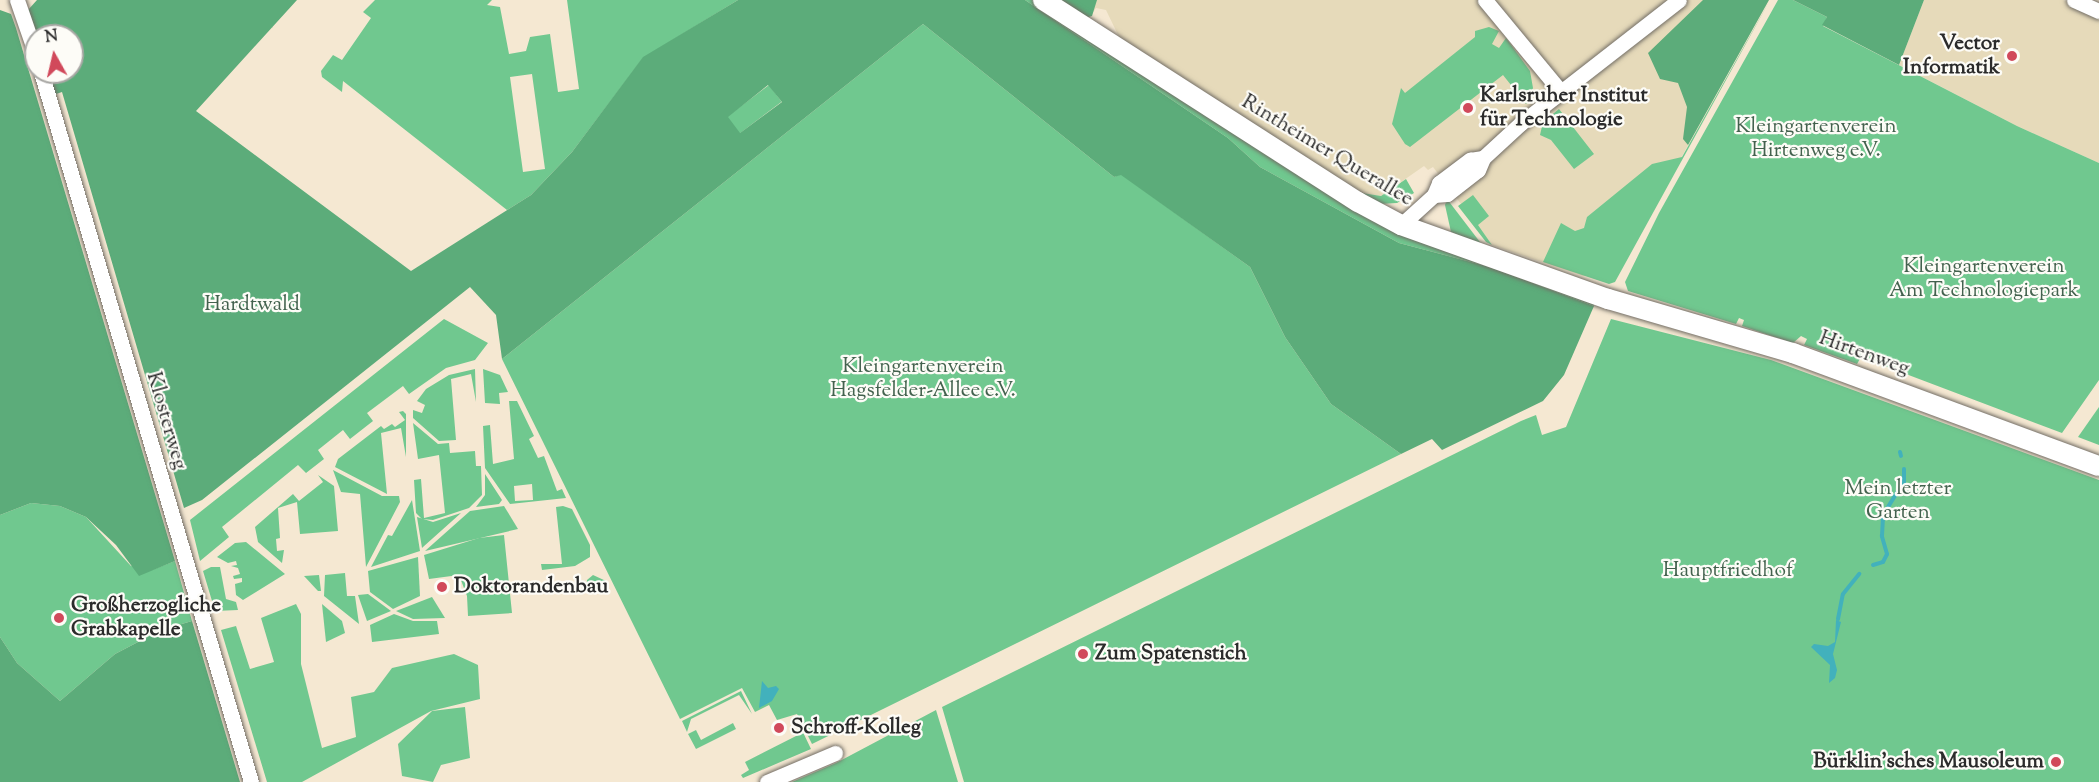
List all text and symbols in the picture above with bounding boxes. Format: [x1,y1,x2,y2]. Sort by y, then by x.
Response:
north arrow [24,24,84,84]
text: N [44,25,60,50]
place label: Vector Informatik [1903,31,2000,81]
marker: Vector Informatik [2005,49,2019,63]
place label: Karlsruher Institut für Technologie [1480,83,1648,133]
street label: Rintheimer Querallee [1237,90,1417,212]
marker: Karlsruher Institut für Technologie [1461,101,1475,115]
park label: Kleingartenverein Hirtenweg e.V. [1735,114,1897,164]
park label: Kleingartenverein Am Technologiepark [1889,254,2079,304]
park label: Hardtwald [204,292,300,318]
street label: Hirtenweg [1815,326,1913,382]
park label: Kleingartenverein Hagsfelder-Allee e.V. [830,354,1016,404]
street label: Klosterweg [140,369,192,473]
park label: Mein letzter Garten [1845,476,1951,526]
park label: Hauptfriedhof [1663,558,1793,584]
place label: Doktorandenbau [454,574,608,600]
marker: Doktorandenbau [435,580,449,594]
place label: Großherzogliche Grabkapelle [71,593,221,643]
marker: Großherzogliche Grabkapelle [52,611,66,625]
place label: Zum Spatenstich [1095,641,1247,667]
marker: Zum Spatenstich [1076,647,1090,661]
place label: Schroff-Kolleg [791,715,921,741]
marker: Schroff-Kolleg [772,721,786,735]
place label: Bürklin'sches Mausoleum [1813,749,2044,775]
marker: Bürklin'sches Mausoleum [2049,755,2063,769]

